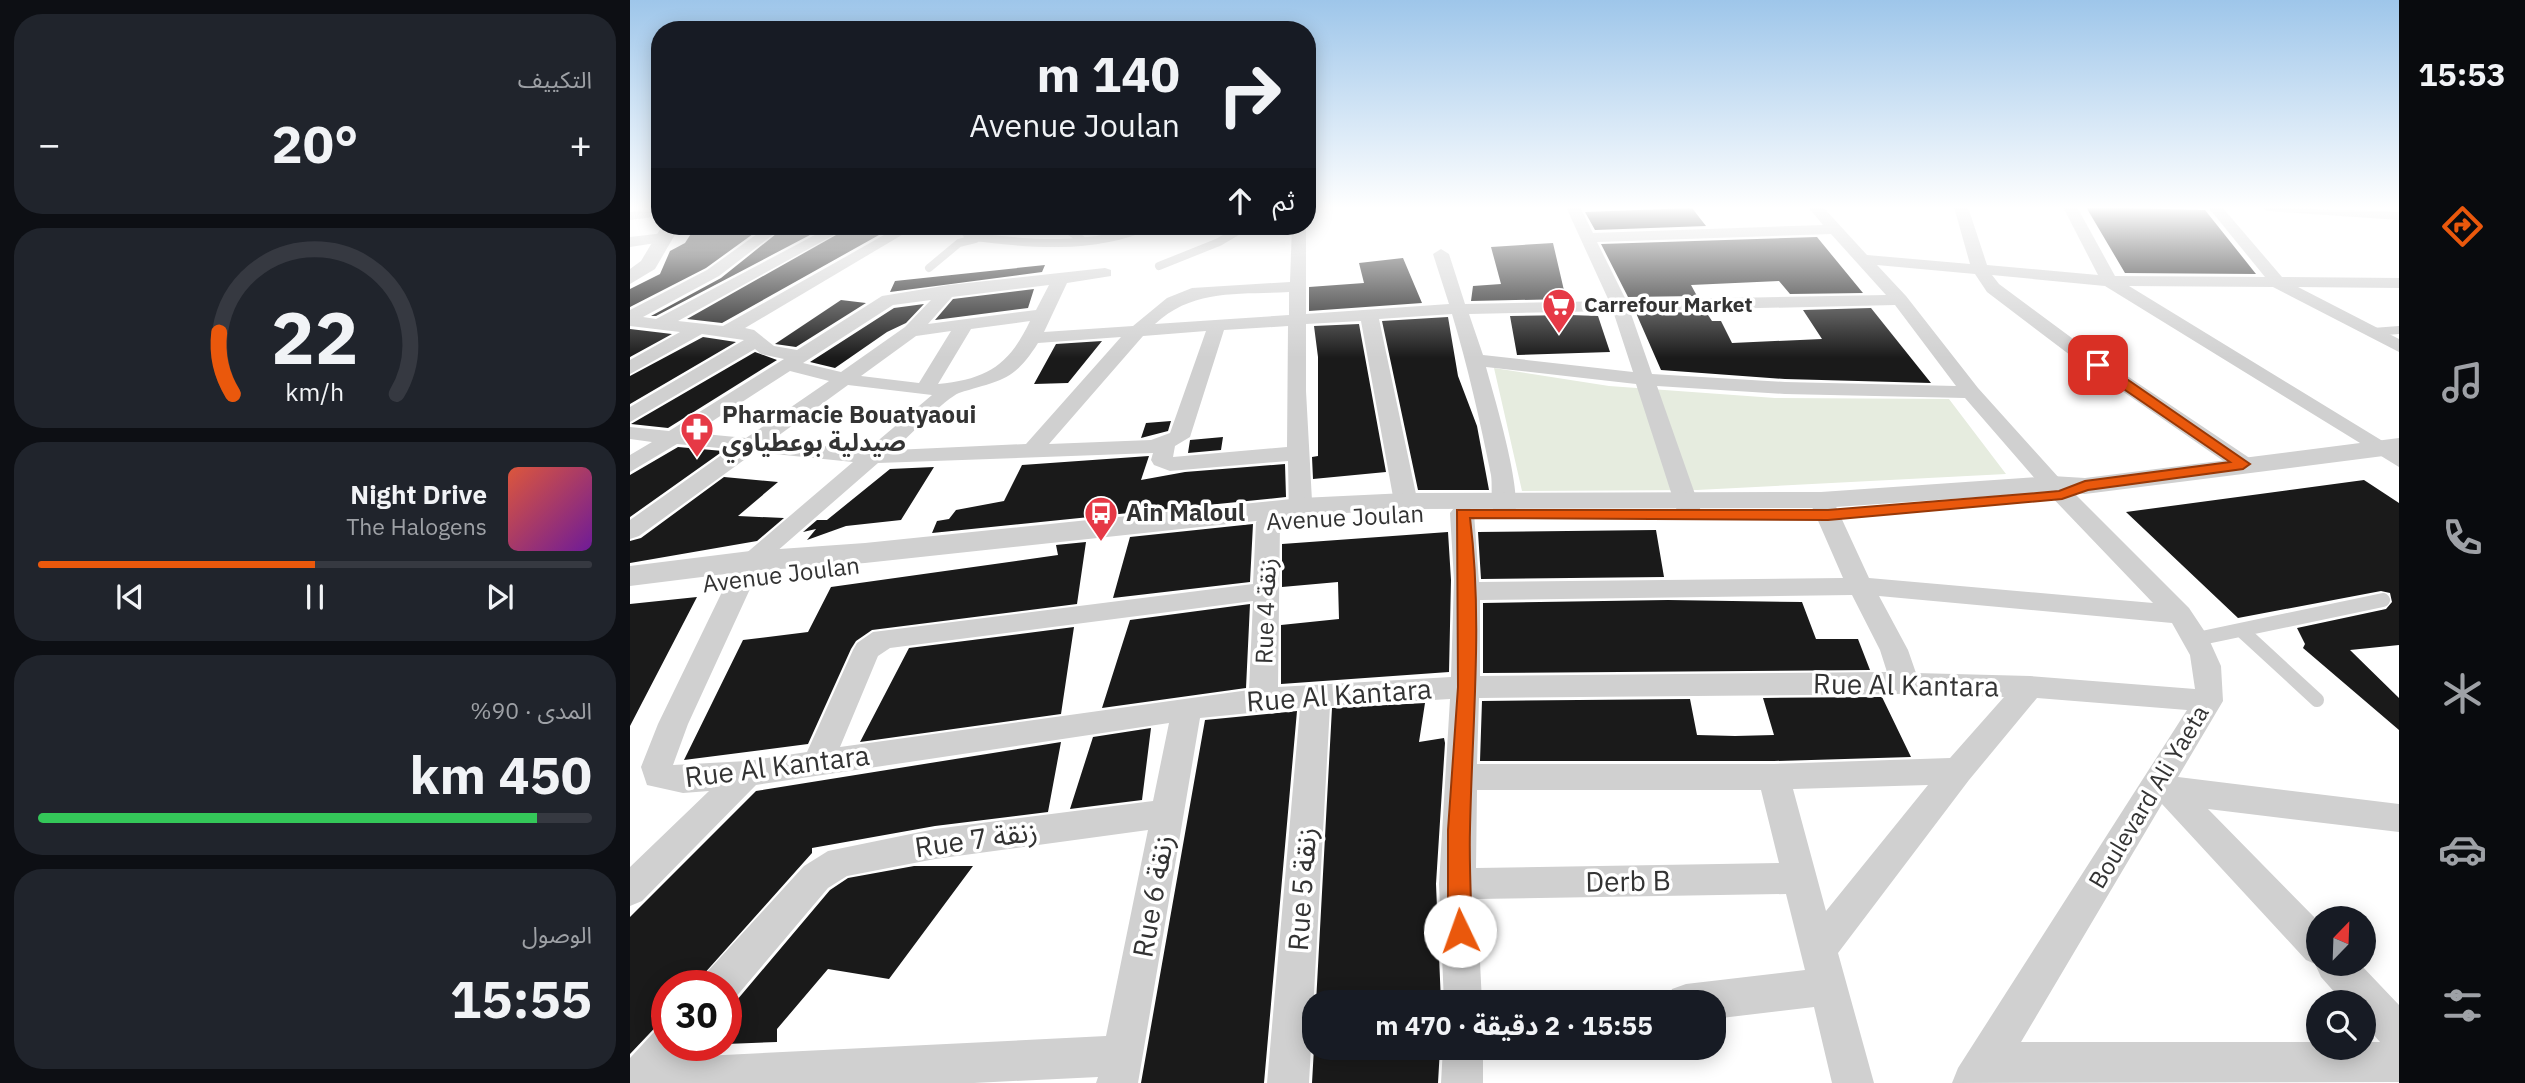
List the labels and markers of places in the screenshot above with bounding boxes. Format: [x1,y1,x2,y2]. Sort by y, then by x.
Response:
supermarket icon: Carrefour Market [1540,286,1578,335]
place label: Carrefour Market [1584,290,1753,318]
pin [2068,335,2128,395]
place label: Pharmacie Bouatyaoui صيدلية بوعطياوي [722,398,976,463]
pharmacy icon: Pharmacie Bouatyaoui صيدلية بوعطياوي [678,410,716,459]
bus stop icon: Ain Maloul [1082,494,1120,543]
place label: Ain Maloul [1126,496,1245,528]

